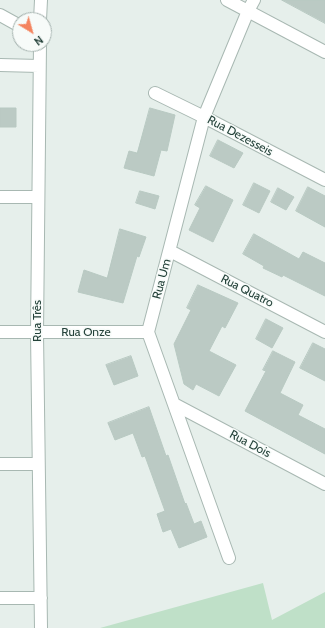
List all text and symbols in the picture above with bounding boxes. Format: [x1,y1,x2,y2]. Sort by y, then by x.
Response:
north arrow [12,12,52,52]
text: N [31,33,46,49]
street label: Rua Dezesseis [205,113,275,159]
street label: Rua Um [150,257,174,301]
street label: Rua Quatro [218,272,276,310]
street label: Rua Três [30,300,44,342]
street label: Rua Onze [61,325,111,339]
street label: Rua Dois [227,427,273,461]

